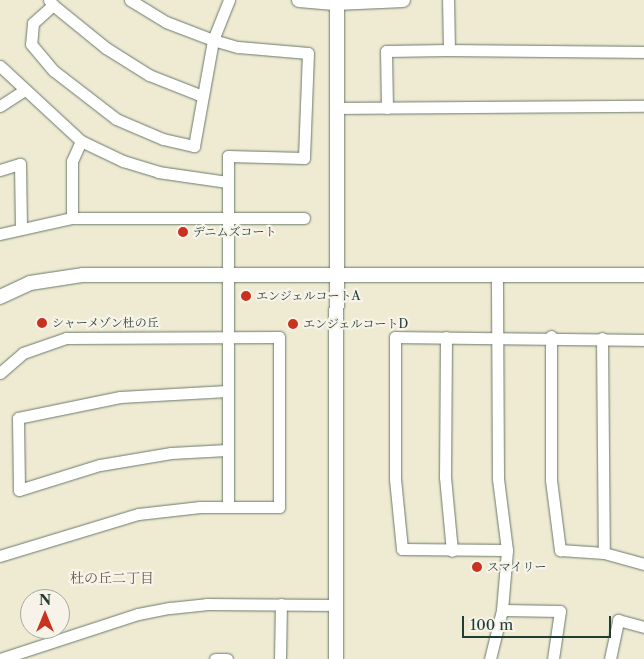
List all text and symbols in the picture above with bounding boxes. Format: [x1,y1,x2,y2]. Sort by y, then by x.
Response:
place label: デニムズコート [193,225,277,239]
marker: デニムズコート [177,226,189,238]
place label: エンジェルコートA [256,289,361,303]
marker: エンジェルコートA [240,290,252,302]
place label: シャーメゾン杜の丘 [52,316,160,330]
marker: シャーメゾン杜の丘 [36,317,48,329]
place label: エンジェルコートD [303,317,409,331]
marker: エンジェルコートD [287,318,299,330]
place label: スマイリー [487,560,547,574]
marker: スマイリー [471,561,483,573]
district label: 杜の丘二丁目 [70,570,154,586]
north arrow [20,589,70,639]
text: N [39,591,51,609]
scale bar [464,606,613,638]
text: 100 m [470,615,513,634]

